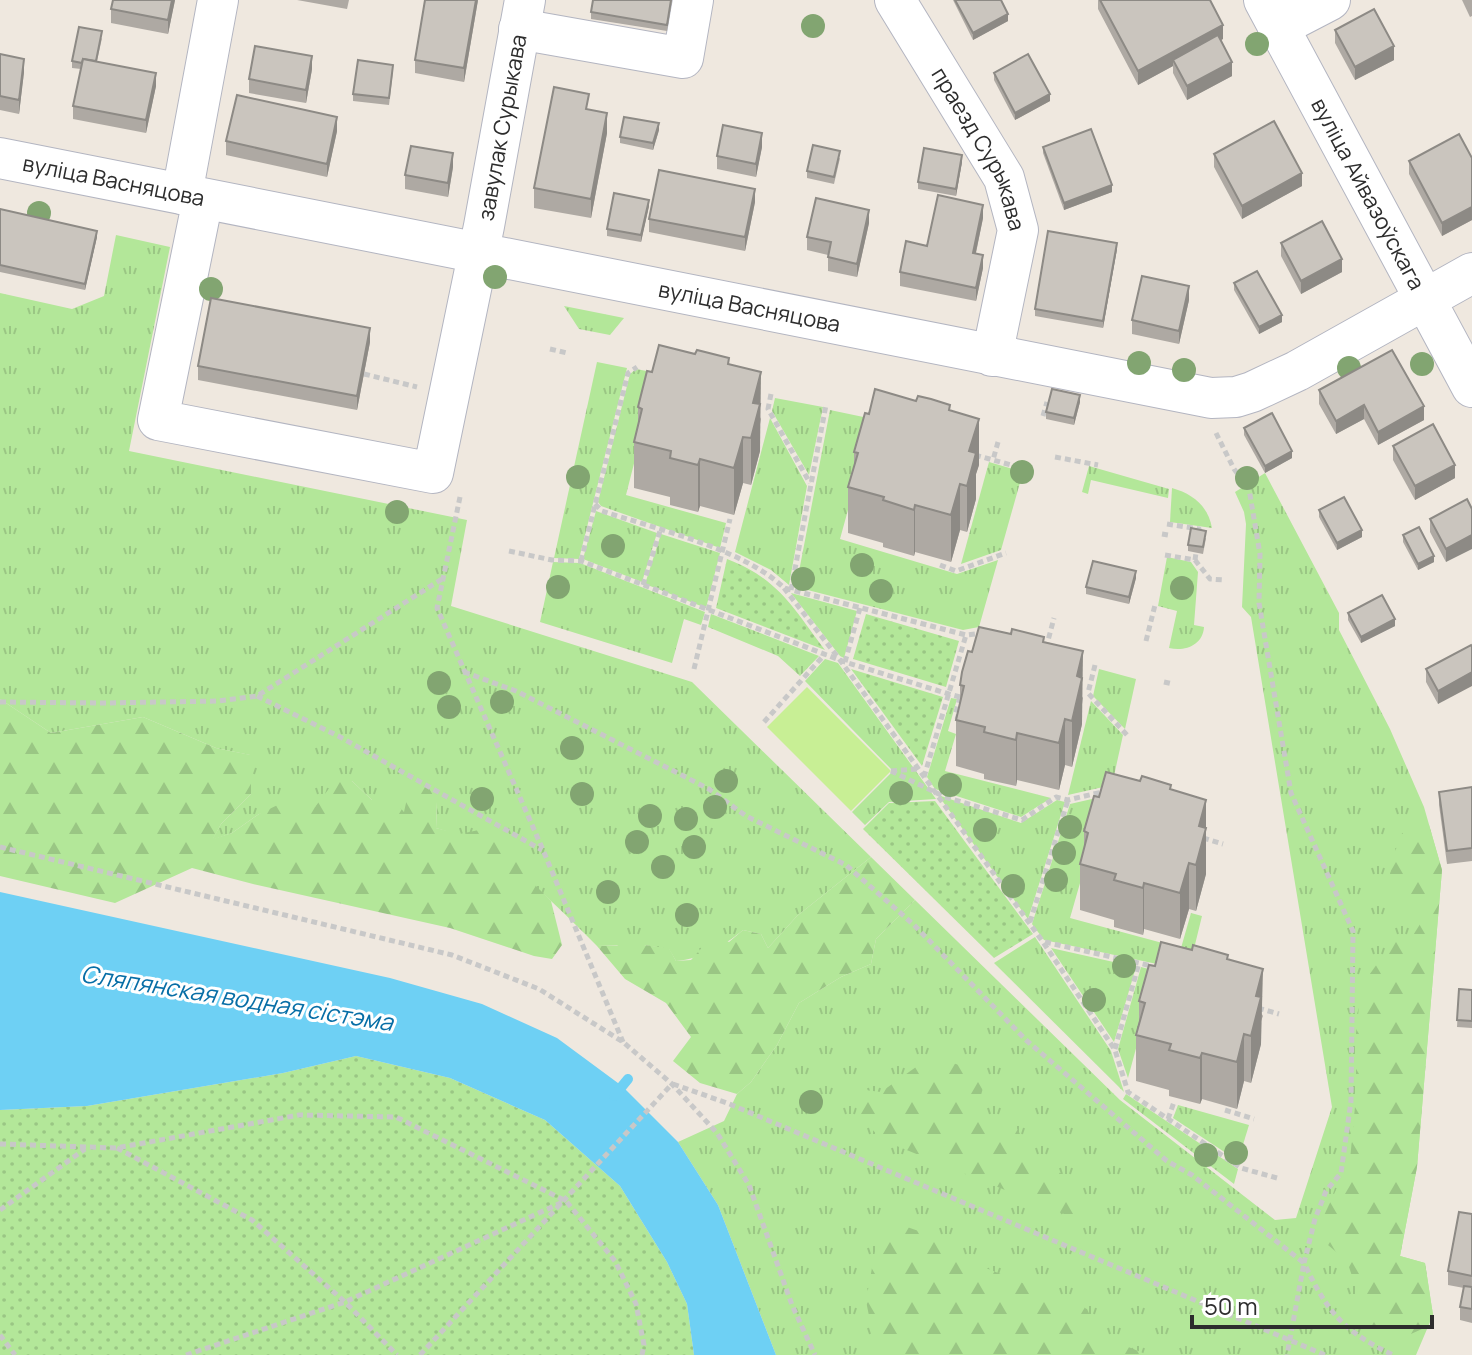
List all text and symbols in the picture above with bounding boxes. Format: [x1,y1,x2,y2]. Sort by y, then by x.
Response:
street label: завулак Сурыкава [470,32,534,223]
street label: праезд Сурыкава [925,62,1032,234]
street label: вуліца Айвазоўскага [1304,93,1432,295]
street label: вуліца Васняцова [20,148,207,213]
street label: вуліца Васняцова [656,274,843,339]
water label: Сляпянская водная сістэма [79,956,397,1038]
scale bar [1192,1279,1432,1329]
text: 50 m [1204,1289,1258,1322]

